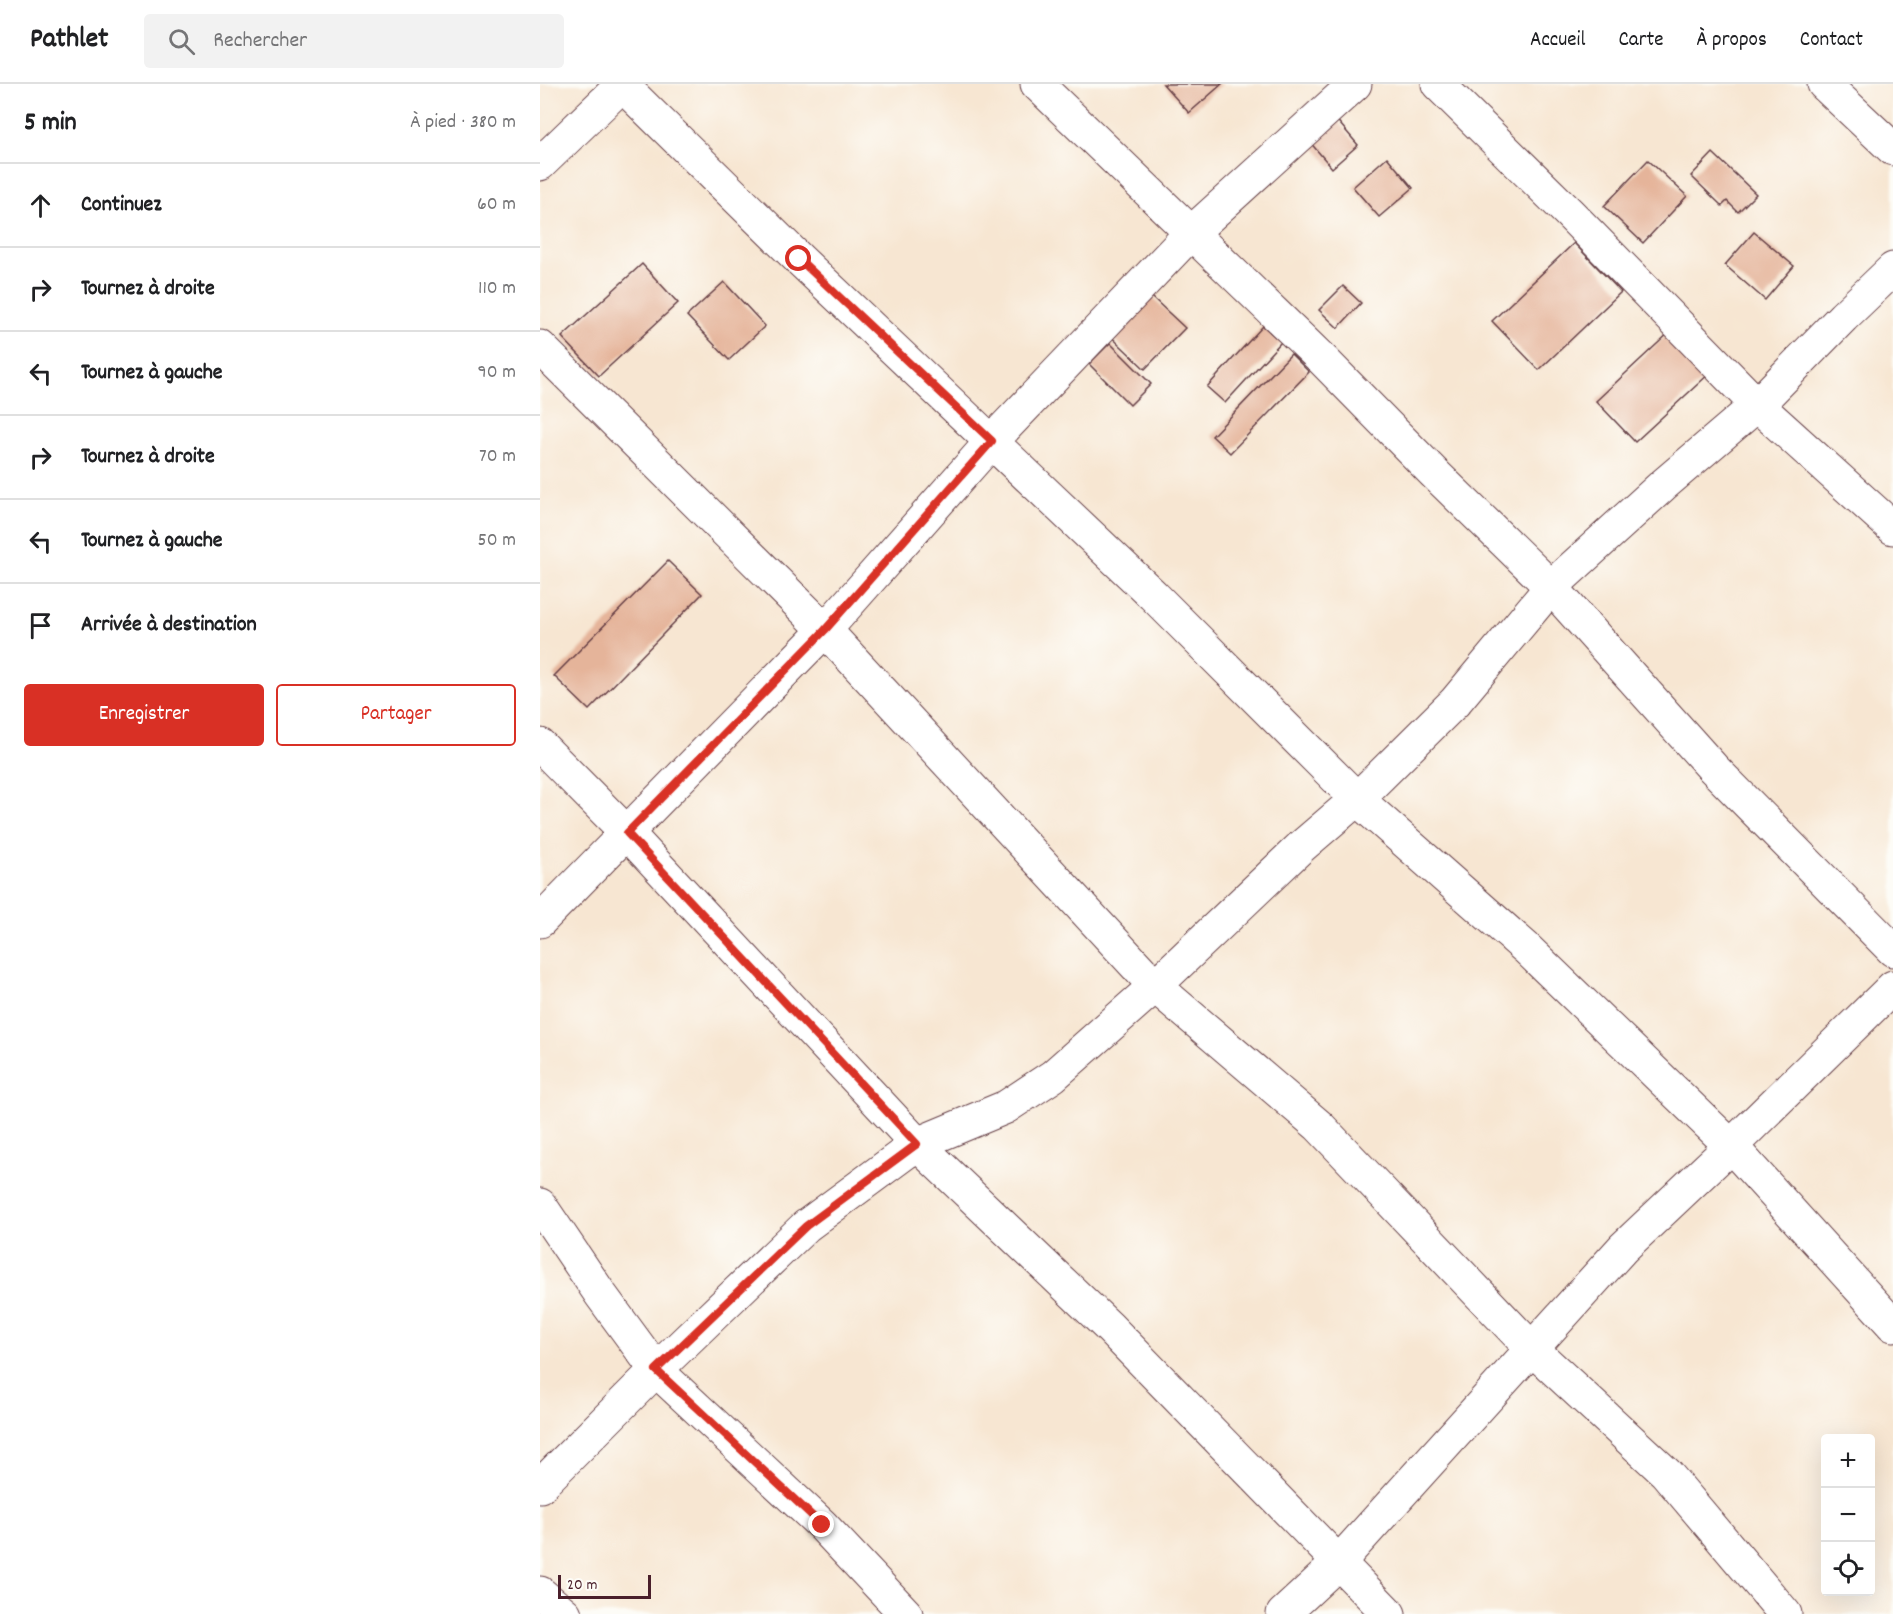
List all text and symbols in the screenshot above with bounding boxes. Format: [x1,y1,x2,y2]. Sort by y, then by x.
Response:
search box [144,14,564,68]
text: Pathlet [30,21,108,61]
icon: search [165,25,198,58]
text: Rechercher [213,26,307,57]
text: Accueil [1530,26,1585,56]
text: Carte [1618,26,1663,56]
text: À propos [1696,26,1767,56]
text: Contact [1800,26,1863,56]
text: 5 min [24,105,77,142]
text: À pied · 380 m [410,109,516,137]
icon: ahead [24,189,57,222]
text: Continuez [81,190,162,221]
text: 60 m [477,191,516,219]
route start [785,245,811,271]
icon: right [24,273,57,306]
text: Tournez à droite [81,274,215,305]
text: 110 m [478,275,516,303]
icon: left [24,357,57,390]
text: Tournez à gauche [81,358,223,389]
text: 90 m [478,359,516,387]
icon: right [24,441,57,474]
text: Tournez à droite [81,442,215,473]
text: 70 m [479,443,516,471]
icon: left [24,525,57,558]
text: Tournez à gauche [81,526,223,557]
text: 50 m [478,527,516,555]
icon: arrive [24,609,57,642]
text: Arrivée à destination [81,610,257,641]
button: Enregistrer [24,684,264,746]
button: Partager [276,684,516,746]
map controls [1821,1434,1875,1596]
button: + [1821,1434,1875,1488]
button: − [1821,1488,1875,1542]
route end [808,1511,834,1537]
button: locate [1821,1542,1875,1596]
scale bar [558,1572,651,1600]
text: 20 m [567,1574,597,1597]

